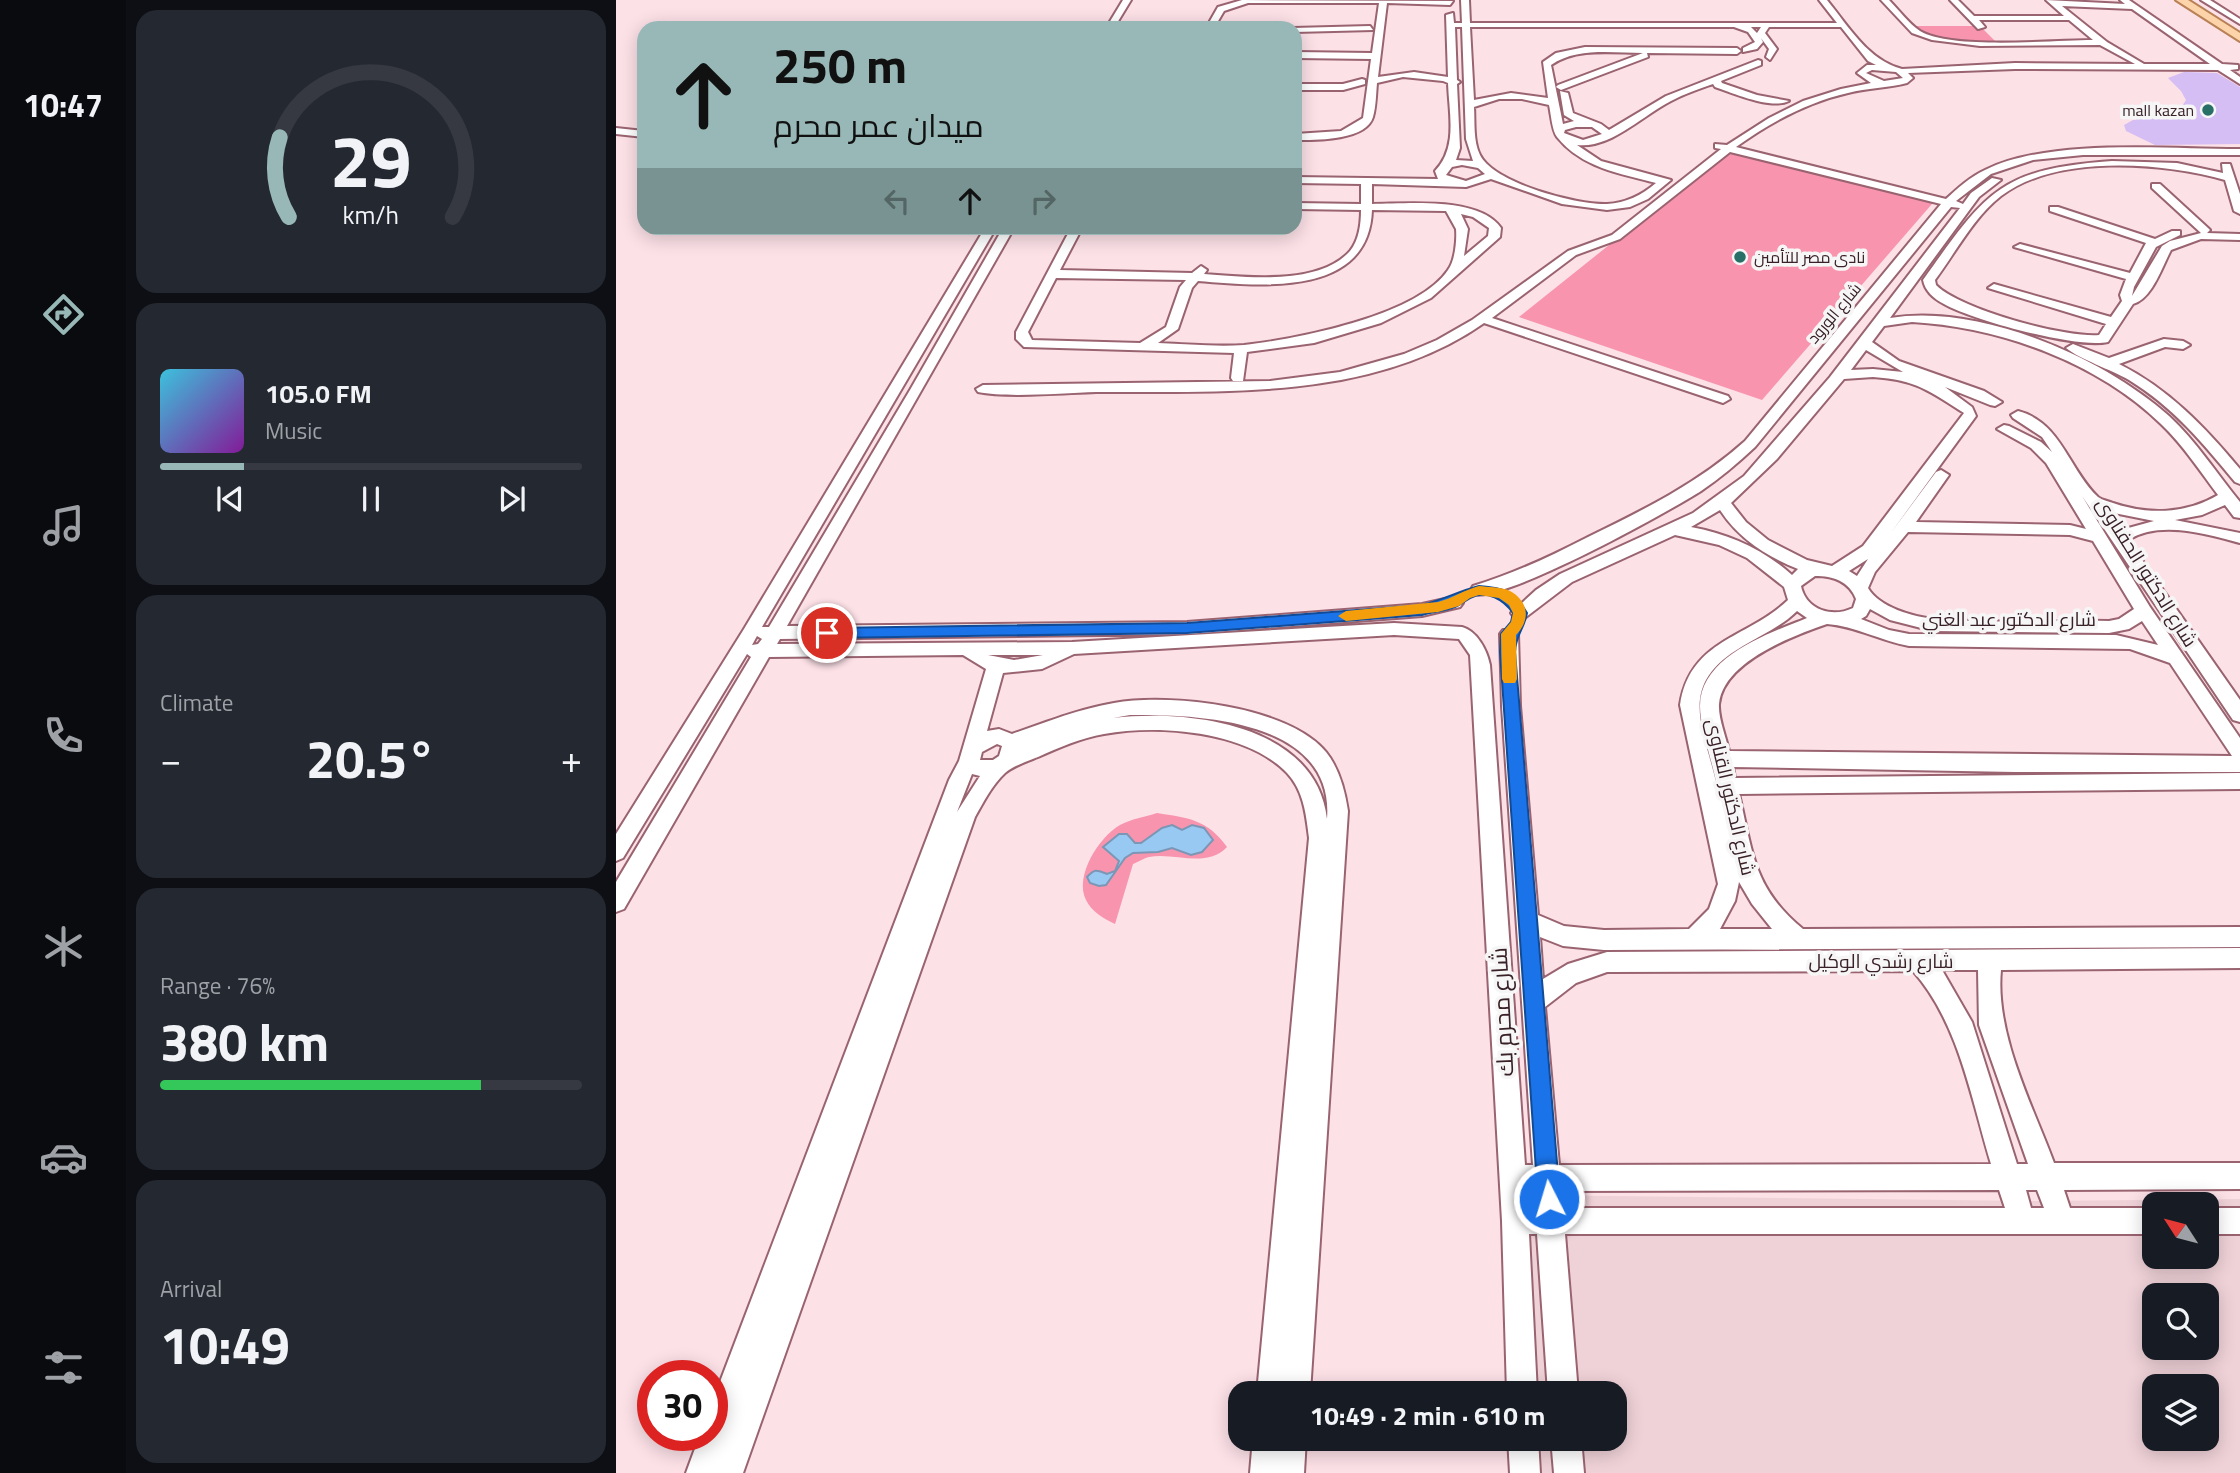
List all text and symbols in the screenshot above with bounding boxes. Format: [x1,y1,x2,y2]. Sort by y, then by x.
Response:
text: 250 m [773,27,907,102]
icon: ahead [658,49,749,140]
text: 10:47 [23,81,103,129]
place label: mall kazan [2122,98,2194,122]
text: ميدان عمر محرم [773,101,984,149]
marker: mall kazan [2200,102,2216,118]
text: 29 [330,106,412,216]
icon: left [878,182,916,220]
icon: ahead [951,182,989,220]
icon: right [1024,182,1062,220]
text: km/h [343,196,399,234]
place label: نادى مصر للتأمين [1754,245,1865,269]
marker: نادى مصر للتأمين [1732,249,1748,265]
street label: شارع الورود [1801,277,1867,349]
icon: directions [39,290,88,339]
text: 105.0 FM [265,374,372,413]
text: Music [265,413,322,448]
icon: previous [211,480,249,518]
icon: pause [352,480,390,518]
icon: next [493,480,531,518]
street label: شارع الدكتور الحفناوى [2090,491,2205,652]
icon: music [39,501,88,550]
pin [797,603,857,663]
street label: شارع الدكتور عبد الغني [1922,604,2096,634]
icon: arrive [808,614,846,652]
text: Climate [160,685,233,720]
icon: phone [39,711,88,760]
street label: شارع الدكتور القناوى [1699,716,1764,878]
text: 20.5° [306,719,436,798]
text: − [160,730,181,788]
text: + [561,730,582,788]
icon: climate [39,922,88,971]
street label: شارع محرم بك [1481,946,1522,1078]
street label: شارع رشدي الوكيل [1808,946,1954,976]
text: Range · 76% [160,968,275,1003]
text: 380 km [160,1002,329,1081]
icon: car [39,1133,88,1182]
position arrow [1512,1162,1586,1236]
north arrow [2142,1192,2219,1269]
map controls [2142,1192,2219,1451]
text: Arrival [160,1271,222,1306]
button: search [2142,1283,2219,1360]
text: 10:49 [160,1305,290,1384]
icon: filters [39,1343,88,1392]
speed limit sign: 30 [637,1360,728,1451]
button: layers [2142,1374,2219,1451]
text: 10:49 · 2 min · 610 m [1310,1396,1545,1435]

